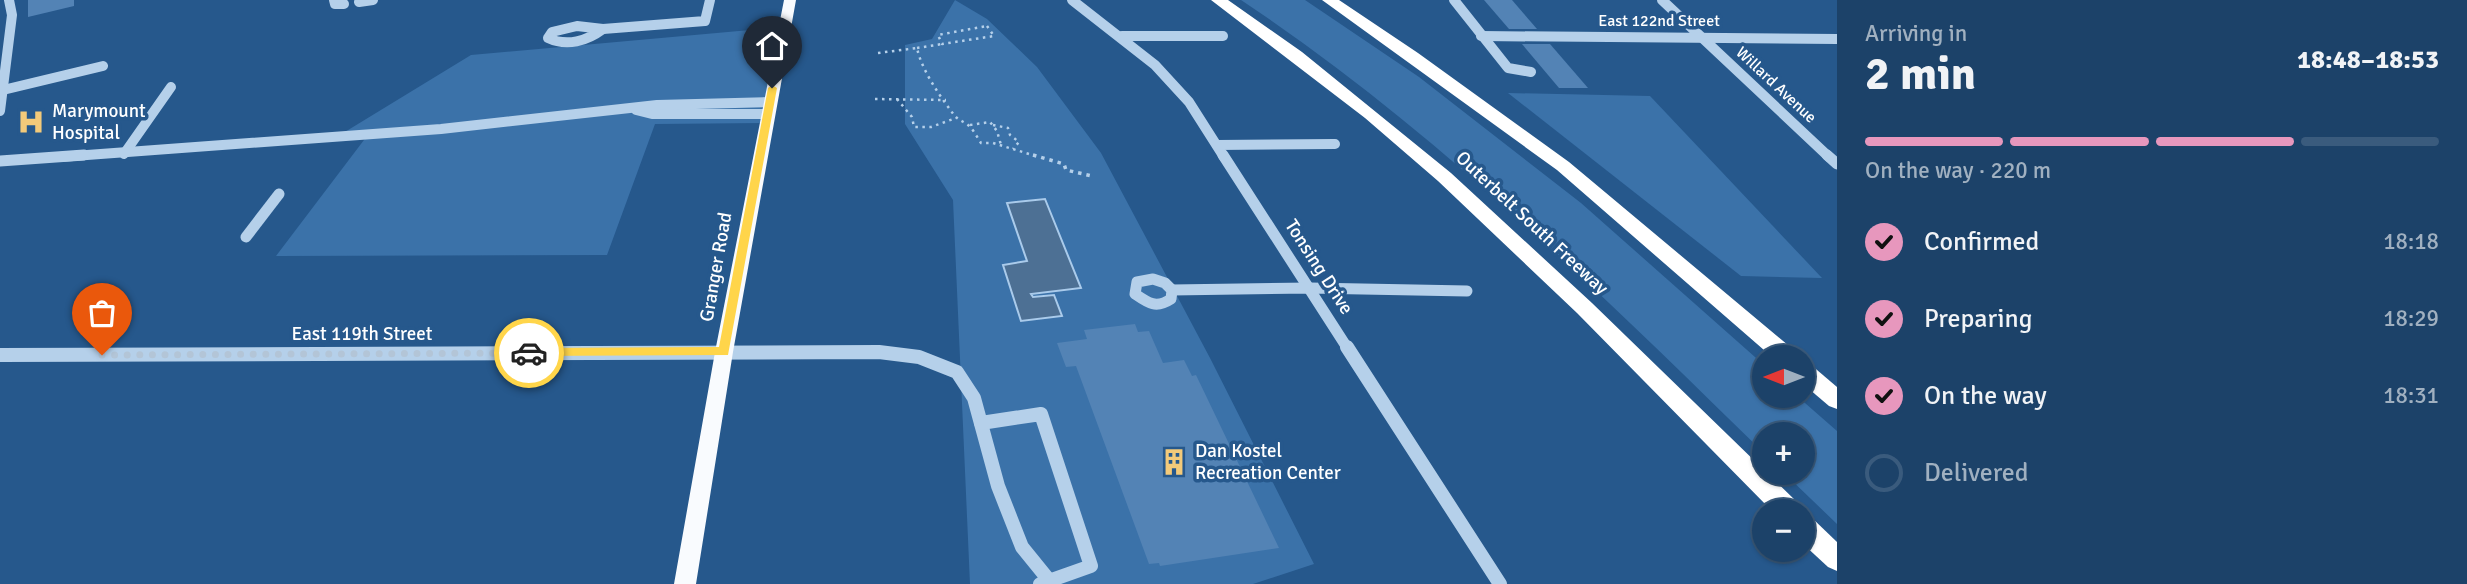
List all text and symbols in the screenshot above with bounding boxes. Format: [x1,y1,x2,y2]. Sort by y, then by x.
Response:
street label: East 122nd Street [1598,11,1720,31]
pin [742,16,802,88]
text: Arriving in [1865,19,1967,48]
icon: home [753,27,791,65]
street label: Willard Avenue [1731,43,1821,127]
text: 18:48–18:53 [2297,44,2439,76]
text: 2 min [1865,46,1976,102]
place label: Marymount Hospital [52,99,146,145]
hospital icon: Marymount Hospital [16,107,46,137]
street label: Outerbelt South Freeway [1451,146,1613,300]
text: On the way · 220 m [1865,156,2051,185]
street label: Granger Road [695,211,737,323]
street label: Tonsing Drive [1279,215,1359,319]
icon: check [1865,223,1903,261]
text: Confirmed [1924,226,2039,258]
text: 18:18 [2383,227,2439,256]
pin [72,283,132,355]
icon: bag [83,294,121,332]
icon: check [1865,300,1903,338]
text: Preparing [1924,303,2032,335]
text: 18:29 [2383,304,2439,333]
courier [494,318,564,388]
street label: East 119th Street [292,322,433,346]
icon: car [510,334,548,372]
north arrow [1752,345,1815,408]
map controls [1752,345,1815,562]
icon: check [1865,377,1903,415]
text: On the way [1924,380,2047,412]
text: 18:31 [2383,381,2439,410]
button: + [1752,422,1815,485]
place label: Dan Kostel Recreation Center [1195,439,1341,485]
building icon: Dan Kostel Recreation Center [1159,447,1189,477]
text: Delivered [1924,457,2029,489]
button: − [1752,499,1815,562]

